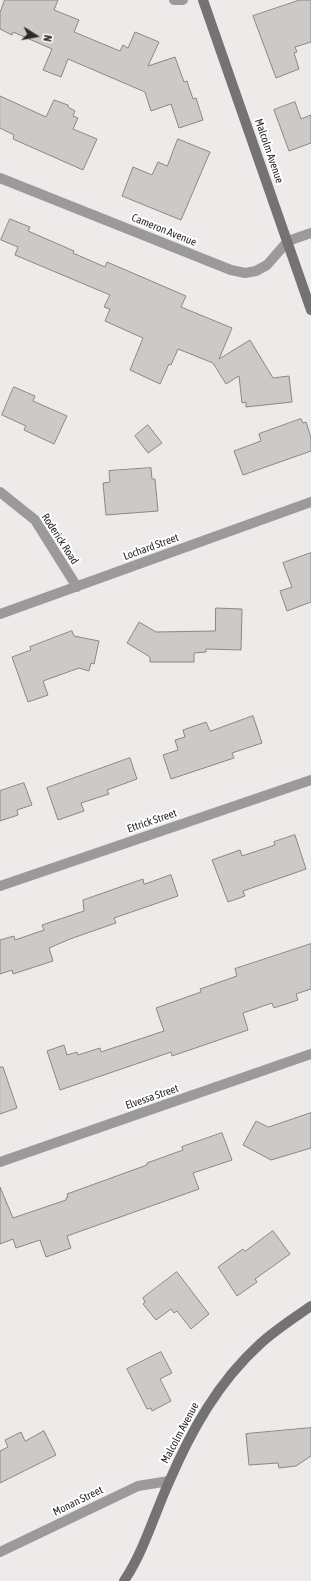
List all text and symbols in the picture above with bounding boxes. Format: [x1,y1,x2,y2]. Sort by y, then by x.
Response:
north arrow [16,16,56,56]
text: N [41,34,54,43]
street label: Malcolm Avenue [252,117,286,185]
street label: Cameron Avenue [130,211,198,249]
street label: Roderick Road [39,511,81,567]
street label: Lochard Street [121,531,181,563]
street label: Ettrick Street [126,806,178,836]
street label: Elvessa Street [124,1082,180,1112]
street label: Malcolm Avenue [158,1400,202,1466]
street label: Monan Street [51,1483,105,1519]

